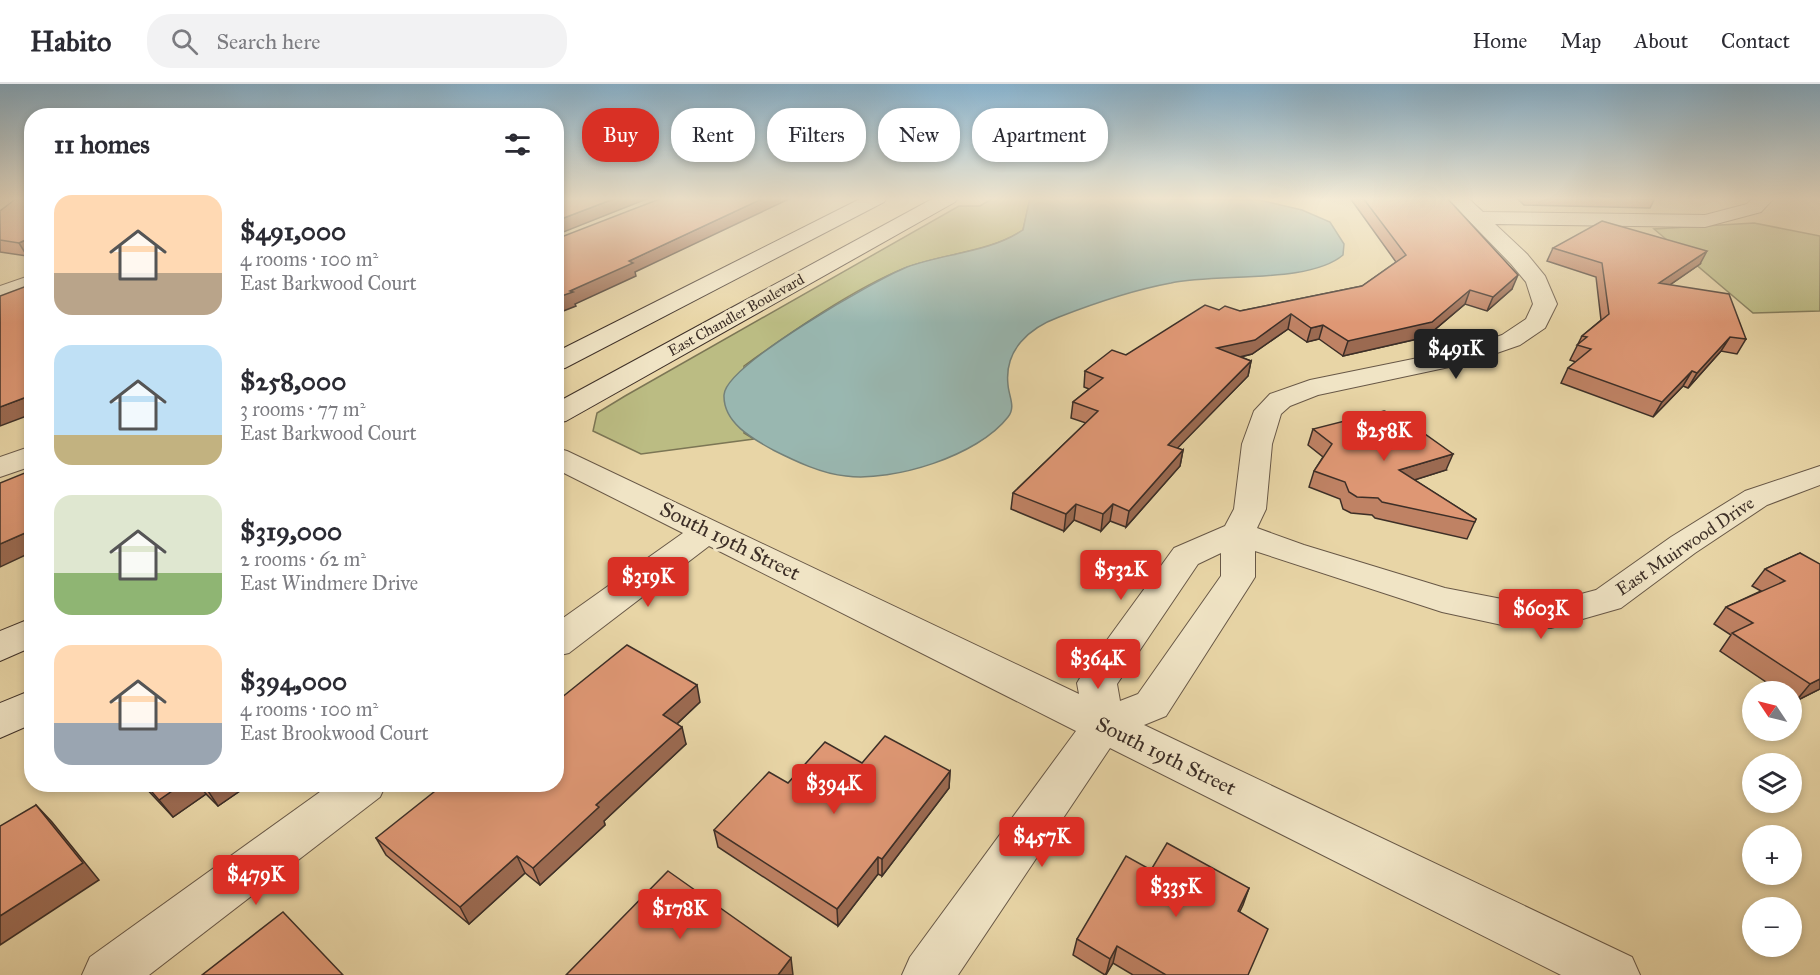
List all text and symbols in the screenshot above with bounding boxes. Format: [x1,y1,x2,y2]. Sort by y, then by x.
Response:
search box [147,14,567,68]
text: Habito [30,24,111,59]
icon: search [168,25,201,58]
text: Search here [216,28,320,55]
text: Home [1472,28,1527,54]
text: Map [1560,28,1601,54]
text: About [1634,28,1688,54]
text: Contact [1721,28,1790,54]
chip: Buy [582,108,659,162]
chip: Rent [671,108,755,162]
chip: Filters [767,108,866,162]
chip: New [878,108,960,162]
chip: Apartment [972,108,1108,162]
text: 11 homes [54,128,150,160]
icon: filters [501,128,534,161]
text: $491,000 [240,215,346,247]
icon: home [102,219,174,291]
text: 4 rooms · 100 m² [240,247,378,271]
street label: East Chandler Boulevard [665,270,808,360]
text: East Barkwood Court [240,271,417,295]
pin: $491K [1414,329,1498,380]
text: $491K [1428,336,1484,360]
text: $258,000 [240,365,346,397]
icon: home [102,369,174,441]
text: 3 rooms · 77 m² [240,397,365,421]
pin: $258K [1342,411,1426,462]
text: $258K [1356,418,1412,442]
text: East Barkwood Court [240,421,417,445]
street label: East Muirwood Drive [1612,492,1758,600]
street label: South 19th Street [656,496,805,586]
text: $319,000 [240,515,342,547]
icon: home [102,519,174,591]
text: 2 rooms · 62 m² [240,547,366,571]
pin: $532K [1079,550,1163,601]
pin: $319K [606,557,690,608]
text: $532K [1094,557,1148,581]
text: $319K [622,564,674,588]
text: East Windmere Drive [240,571,418,595]
pin: $603K [1499,589,1583,640]
text: $603K [1513,596,1569,620]
pin: $364K [1056,639,1140,690]
text: $364K [1070,646,1126,670]
text: $394,000 [240,665,347,697]
icon: home [102,669,174,741]
north arrow [1742,681,1802,741]
map controls [1742,681,1802,957]
text: 4 rooms · 100 m² [240,697,378,721]
street label: South 19th Street [1092,711,1241,801]
text: East Brookwood Court [240,721,429,745]
button: layers [1742,753,1802,813]
pin: $394K [792,764,876,815]
text: $394K [806,771,862,795]
pin: $457K [1000,817,1084,868]
text: $457K [1013,824,1071,848]
button: + [1742,825,1802,885]
pin: $479K [214,855,298,906]
text: $479K [227,862,285,886]
pin: $335K [1134,867,1218,918]
text: $335K [1150,874,1202,898]
pin: $178K [638,889,722,940]
text: $178K [652,896,708,920]
button: − [1742,897,1802,957]

